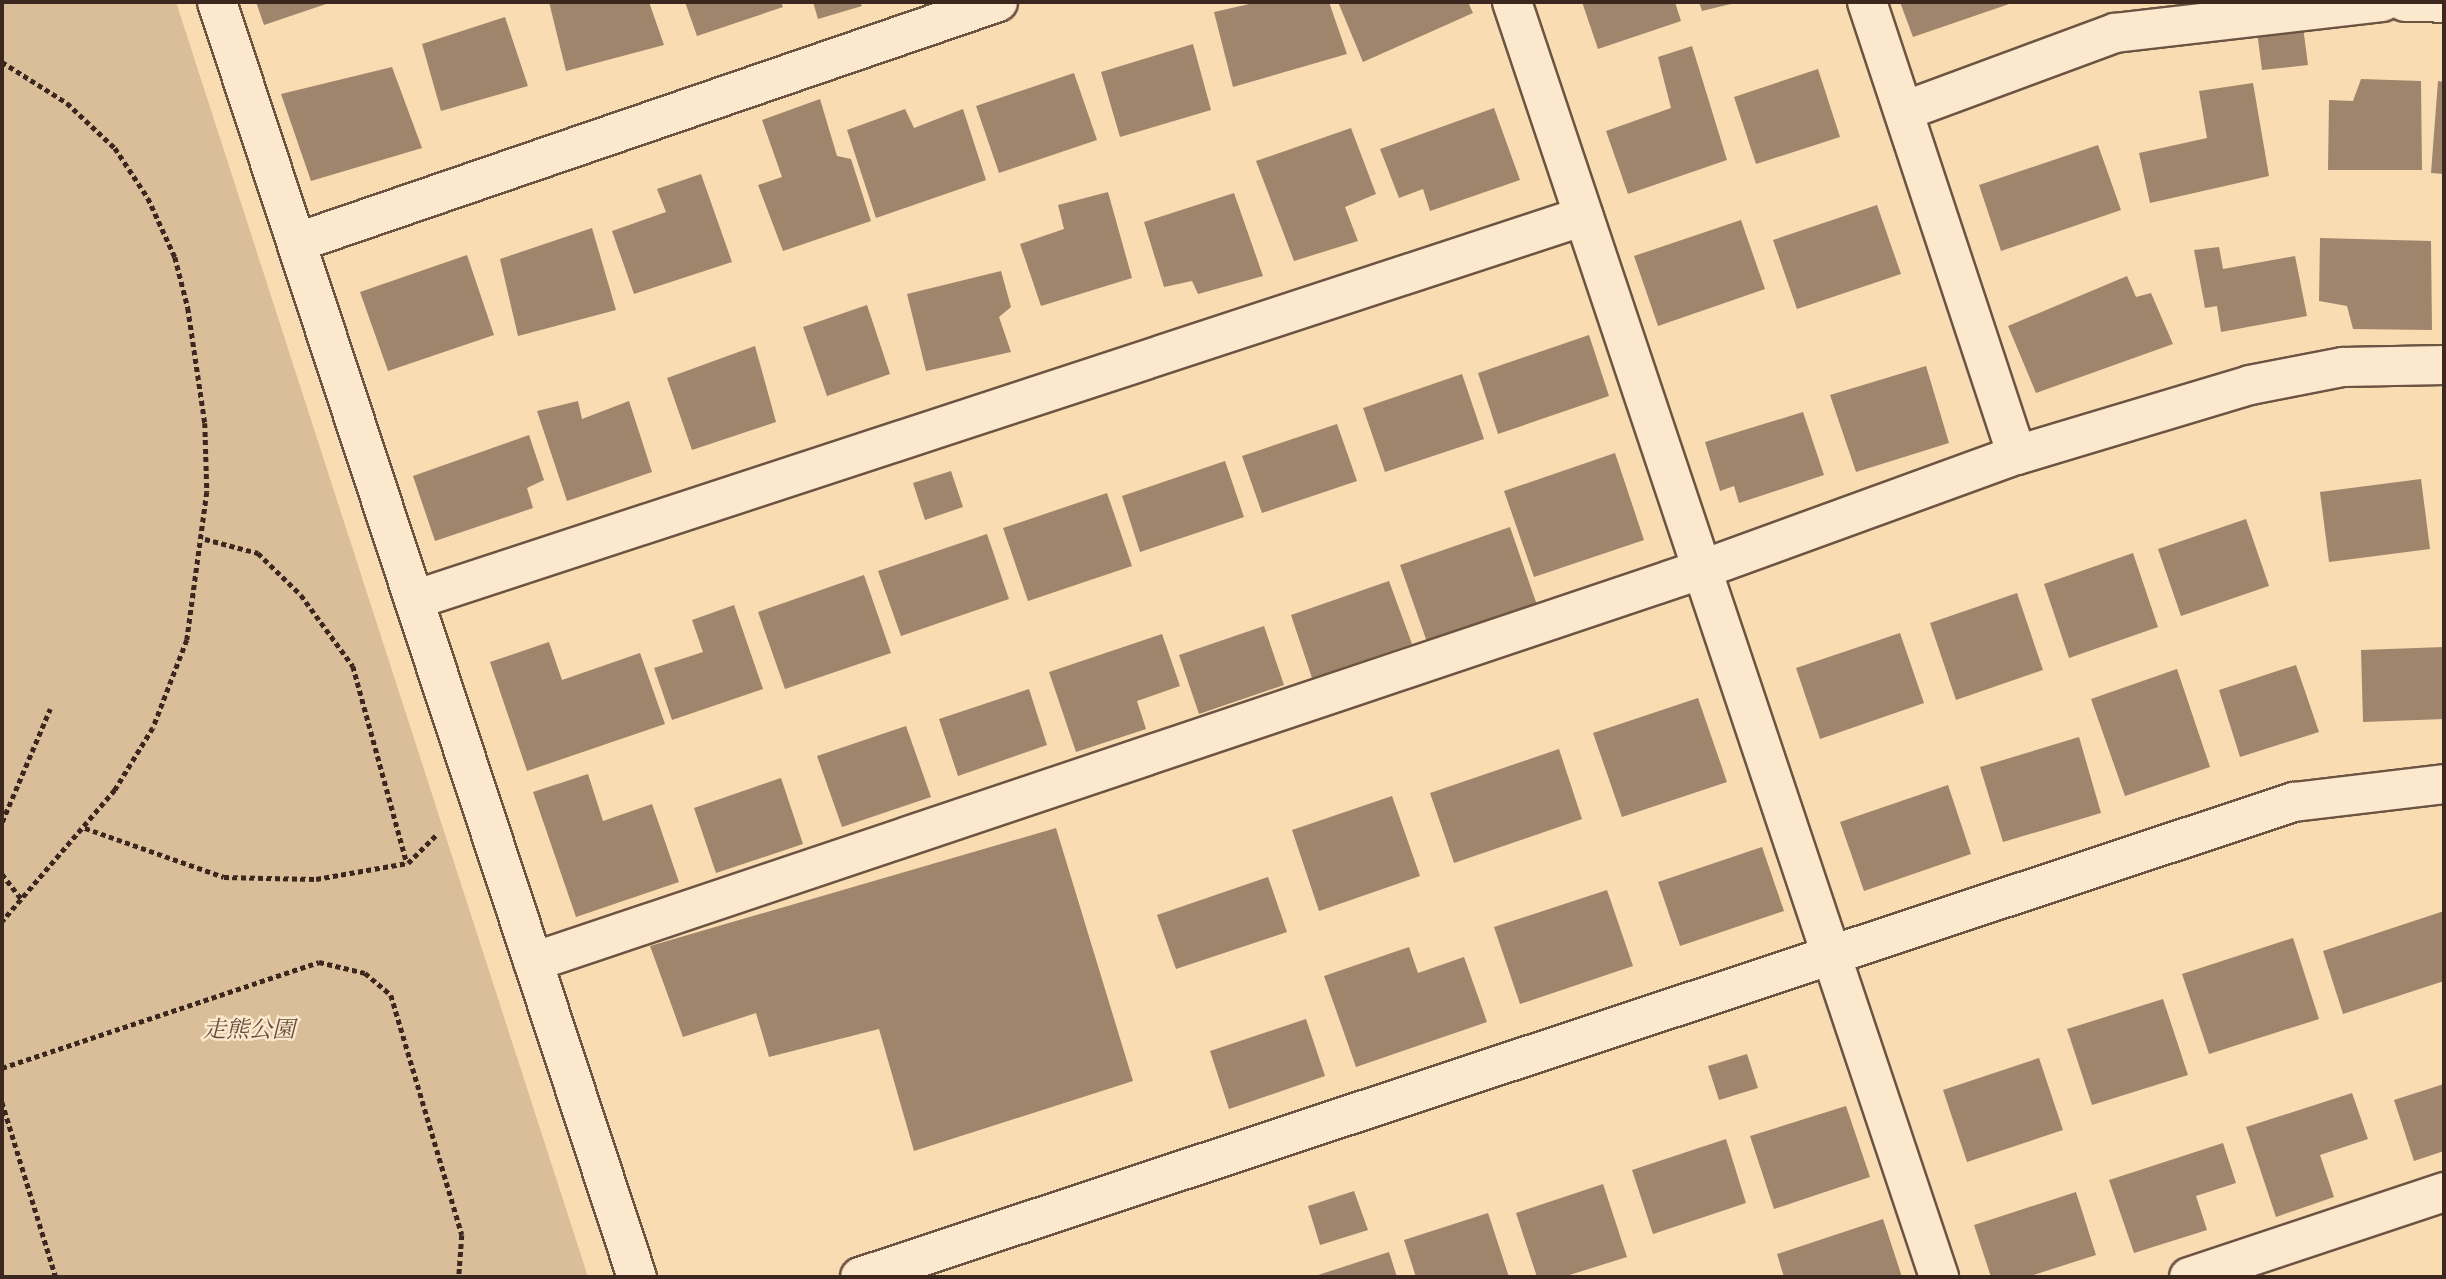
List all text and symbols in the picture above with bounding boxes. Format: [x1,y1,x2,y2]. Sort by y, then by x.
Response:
park label: 走熊公園 [203,1015,295,1043]

